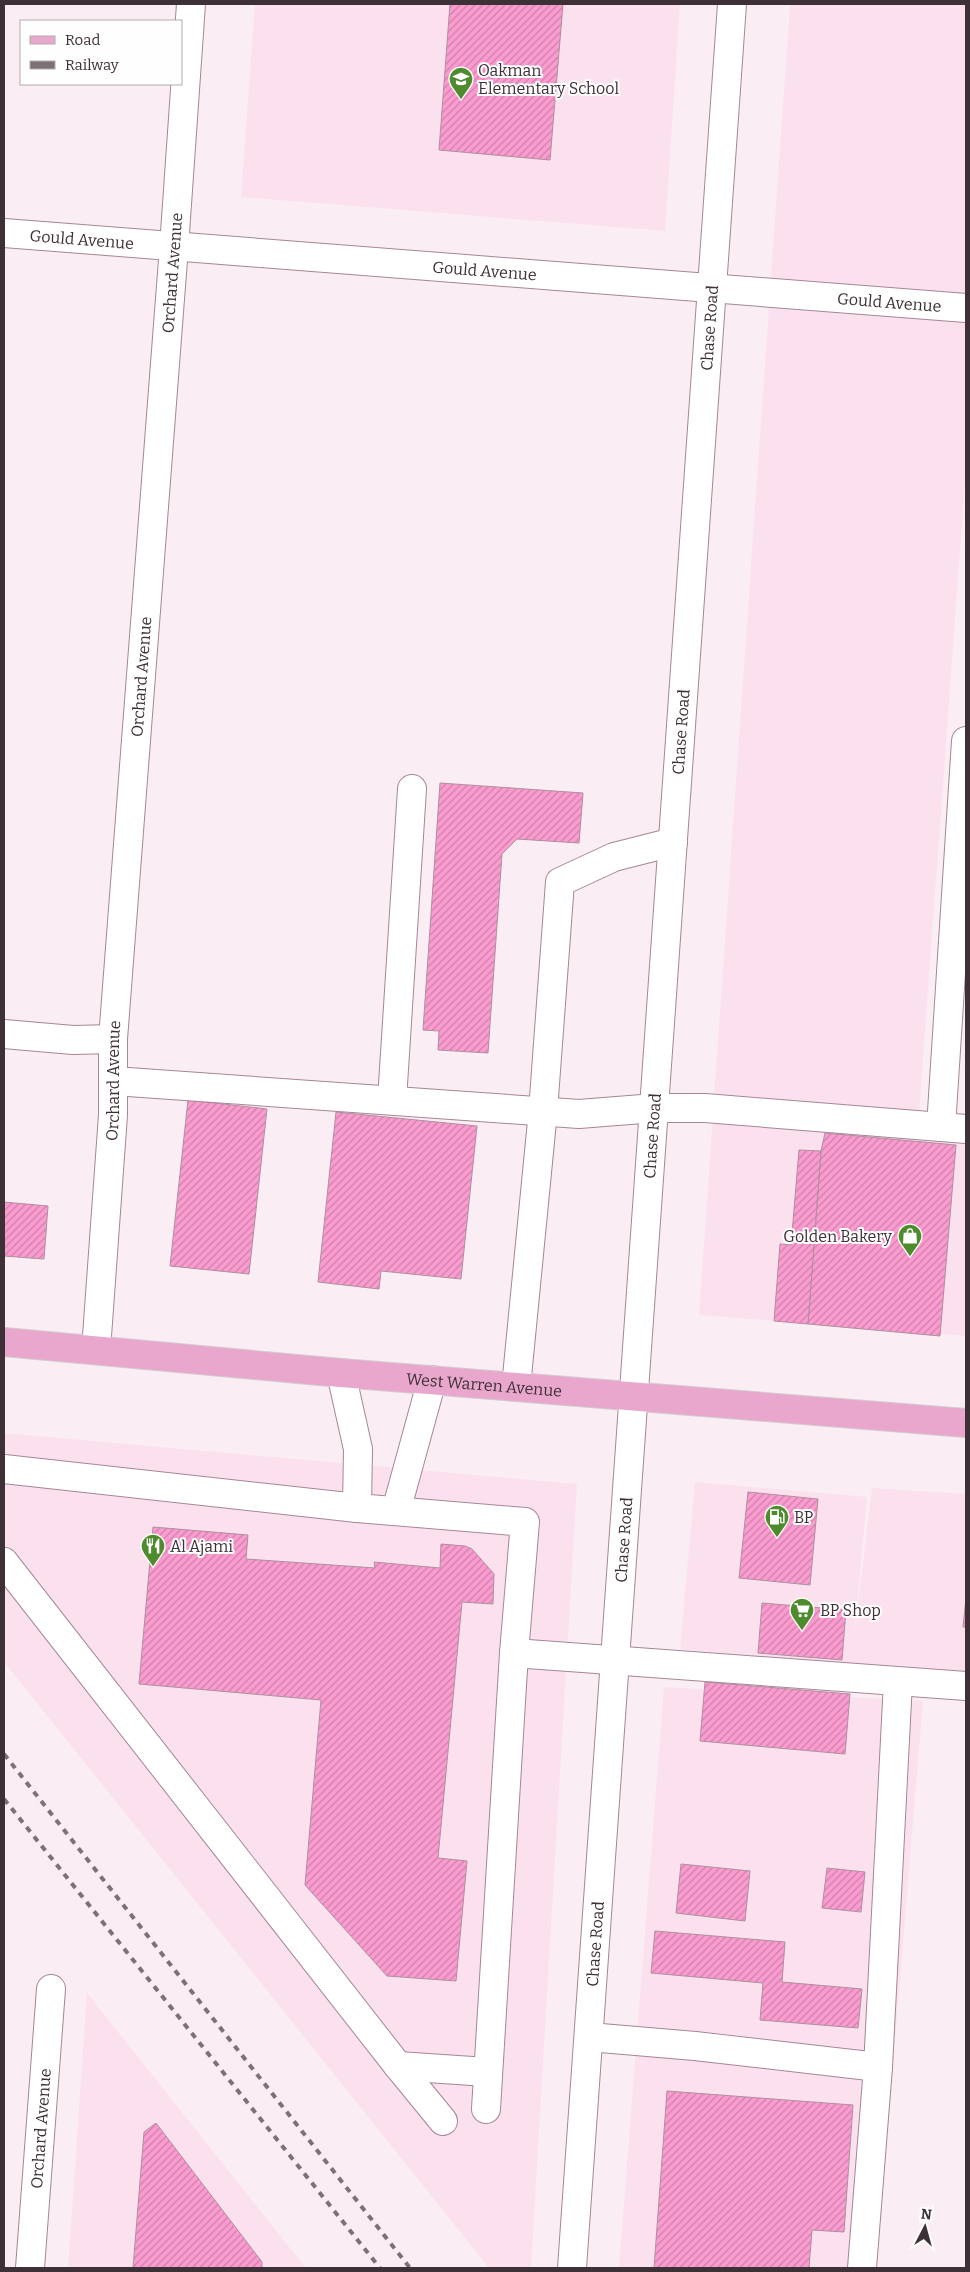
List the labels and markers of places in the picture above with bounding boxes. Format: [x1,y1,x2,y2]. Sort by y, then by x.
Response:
place label: Oakman Elementary School [478,61,619,98]
school or university icon: Oakman Elementary School [448,66,474,100]
shop icon: Golden Bakery [897,1223,923,1257]
place label: Golden Bakery [783,1227,893,1246]
fuel station icon: BP [764,1504,790,1538]
place label: BP [794,1508,813,1527]
restaurant icon: Al Ajami [140,1533,166,1567]
place label: Al Ajami [170,1537,233,1556]
supermarket icon: BP Shop [789,1597,815,1631]
place label: BP Shop [820,1601,881,1620]

